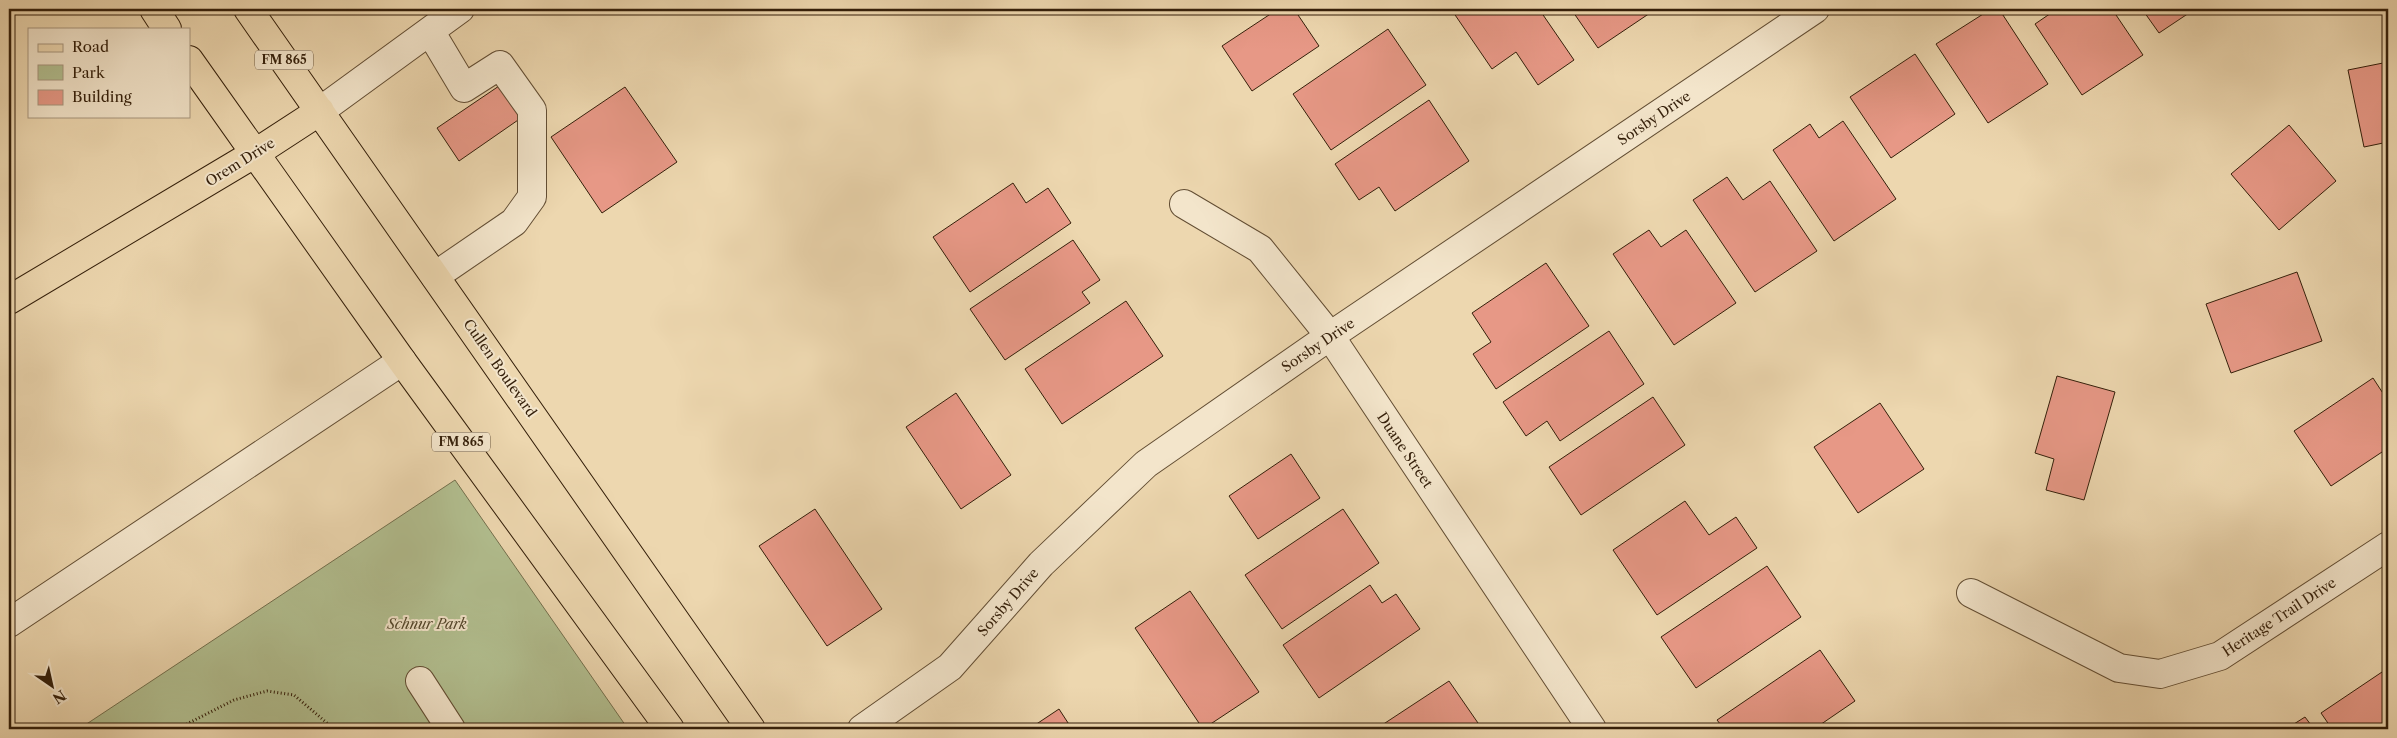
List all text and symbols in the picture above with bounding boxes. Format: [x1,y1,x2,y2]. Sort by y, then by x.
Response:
legend [28,28,190,118]
text: Road [72,37,109,56]
road number: FM 865 [255,50,313,70]
text: Park [72,63,106,82]
text: Building [72,87,132,106]
street label: Sorsby Drive [1614,87,1694,149]
street label: Orem Drive [202,134,278,190]
street label: Sorsby Drive [1278,314,1358,376]
street label: Cullen Boulevard [459,315,541,421]
street label: Duane Street [1373,409,1437,491]
road number: FM 865 [432,432,490,452]
street label: Sorsby Drive [973,564,1043,640]
street label: Heritage Trail Drive [2219,573,2339,660]
park label: Schnur Park [386,615,467,633]
north arrow [28,660,78,710]
text: N [49,686,69,708]

